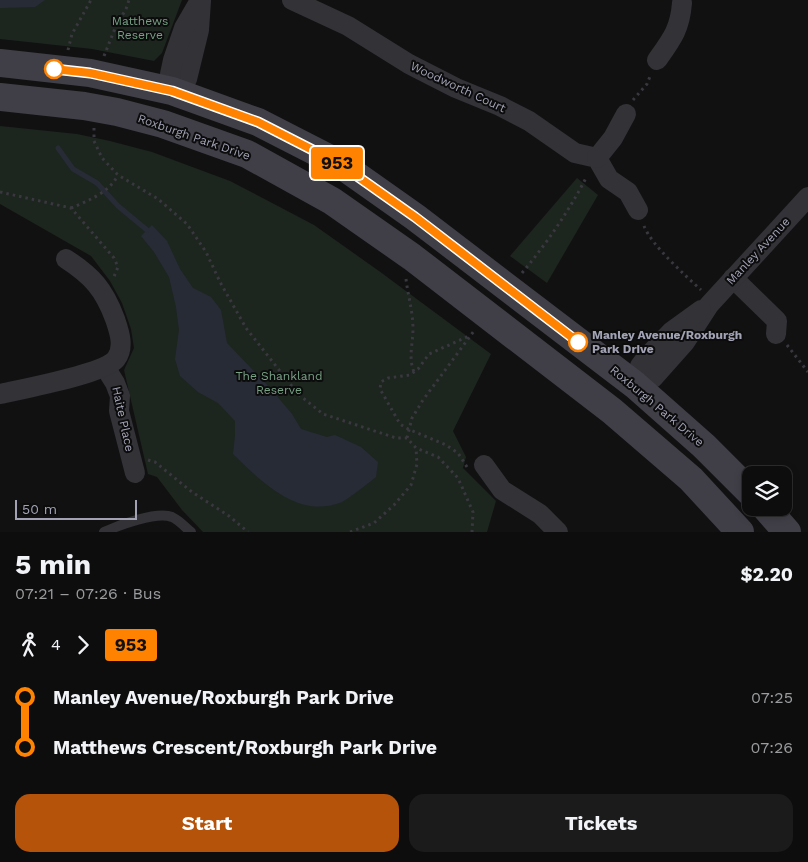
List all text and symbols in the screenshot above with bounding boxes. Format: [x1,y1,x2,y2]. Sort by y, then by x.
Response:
park label: Matthews Reserve [112,14,168,42]
unlabelled marker [44,59,64,79]
street label: Woodworth Court [408,59,508,115]
street label: Roxburgh Park Drive [136,111,252,163]
line badge: 953 [308,147,366,179]
text: 953 [321,152,353,173]
street label: Manley Avenue [723,214,793,287]
place label: Manley Avenue/Roxburgh Park Drive [592,328,742,356]
marker: Manley Avenue/Roxburgh Park Drive [568,332,588,352]
street label: Roxburgh Park Drive [607,363,707,449]
park label: The Shankland Reserve [235,369,323,397]
street label: Haite Place [109,385,137,453]
map controls [742,466,792,516]
button: layers [742,466,792,516]
scale bar [15,497,138,520]
text: 50 m [22,501,57,517]
text: 5 min [15,548,91,581]
text: $2.20 [740,563,793,586]
text: 07:21 – 07:26 · Bus [15,584,161,603]
icon: walk [15,631,43,659]
icon: forward [69,631,97,659]
text: 953 [115,634,147,655]
text: 4 [51,635,61,654]
text: Manley Avenue/Roxburgh Park Drive [53,686,394,709]
text: 07:25 [751,688,793,707]
text: Matthews Crescent/Roxburgh Park Drive [53,736,437,759]
text: 07:26 [751,738,793,757]
button: Start [15,794,399,852]
button: Tickets [409,794,793,852]

